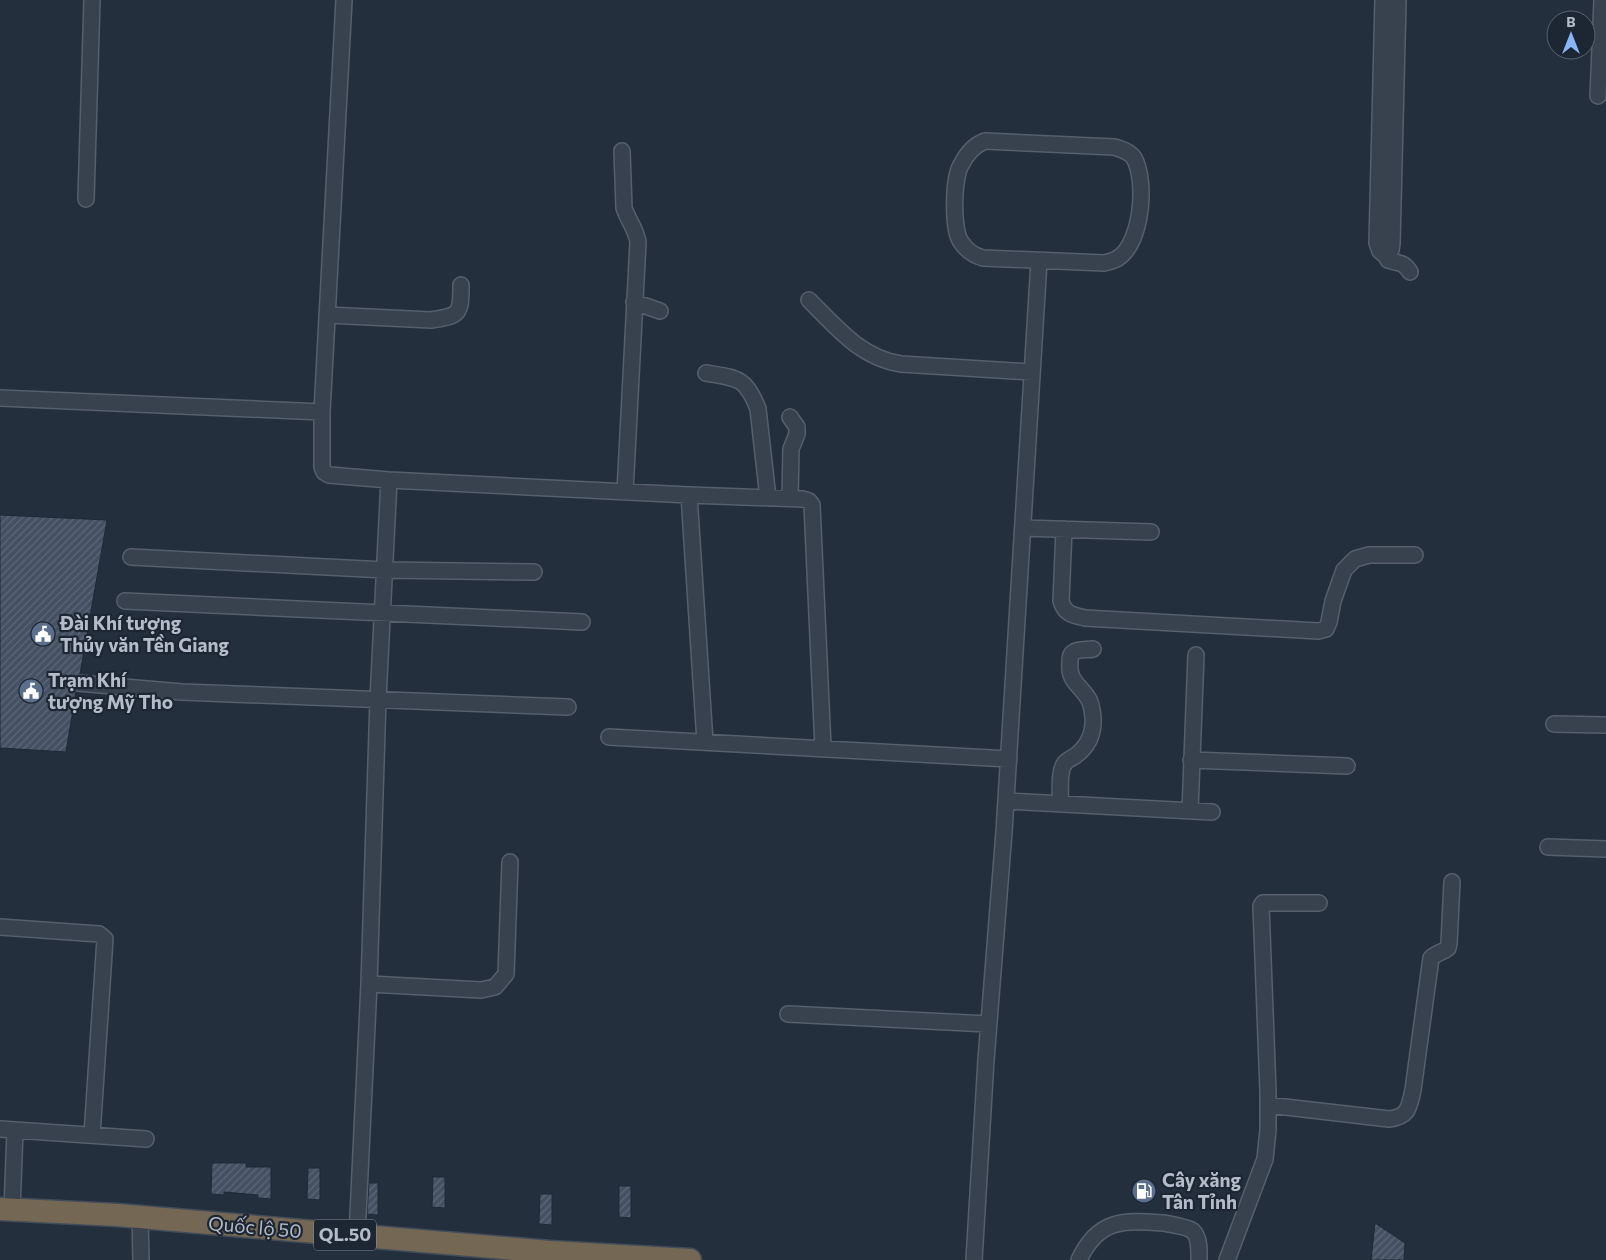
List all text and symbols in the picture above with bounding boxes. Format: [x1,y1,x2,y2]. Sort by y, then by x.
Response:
north arrow [1546,10,1596,60]
text: B [1566,13,1576,30]
place label: Đài Khí tượng Thủy văn Tền Giang [59,611,229,656]
public building icon: Đài Khí tượng Thủy văn Tền Giang [30,621,56,647]
place label: Trạm Khí tượng Mỹ Tho [48,668,173,714]
public building icon: Trạm Khí tượng Mỹ Tho [18,678,44,704]
place label: Cây xăng Tân Tỉnh [1162,1168,1241,1213]
fuel station icon: Cây xăng Tân Tỉnh [1131,1178,1157,1204]
street label: Quốc lộ 50 [207,1211,303,1242]
road number: QL.50 [314,1220,376,1250]

